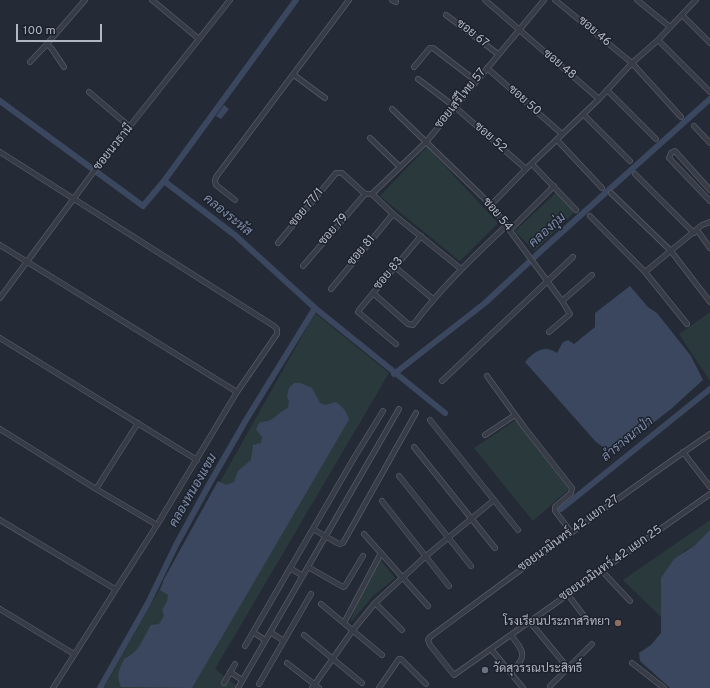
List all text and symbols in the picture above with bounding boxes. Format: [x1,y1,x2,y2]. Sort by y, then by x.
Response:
street label: ซอย 46 [575,14,613,50]
scale bar [18,16,104,42]
street label: ซอย 67 [453,17,491,51]
text: 100 m [23,23,56,39]
street label: ซอย 48 [539,47,579,83]
street label: ซอยเสรีไทย 57 [432,66,490,132]
street label: ซอย 50 [504,83,544,119]
street label: ซอย 52 [471,120,509,156]
street label: ซอยนวธานี [91,122,137,174]
street label: ซอย 77/1 [287,186,327,230]
water label: คลองระหัส [200,192,254,240]
street label: ซอย 54 [479,195,515,235]
water label: คลองกุ่ม [526,210,570,252]
street label: ซอย 79 [316,211,352,249]
street label: ซอย 81 [345,233,379,269]
street label: ซอย 83 [371,255,407,293]
water label: ลำรางนาป่า [599,415,657,465]
water label: คลองหนองแขม [167,451,221,531]
street label: ซอยนวมินทร์ 42 แยก 27 [516,493,622,575]
street label: ซอยนวมินทร์ 42 แยก 25 [557,523,665,605]
place label: โรงเรียนประภาสวิทยา [503,616,610,630]
marker: โรงเรียนประภาสวิทยา [613,618,623,628]
place label: วัดสุวรรณประสิทธิ์ [493,663,582,677]
marker: วัดสุวรรณประสิทธิ์ [480,665,490,675]

